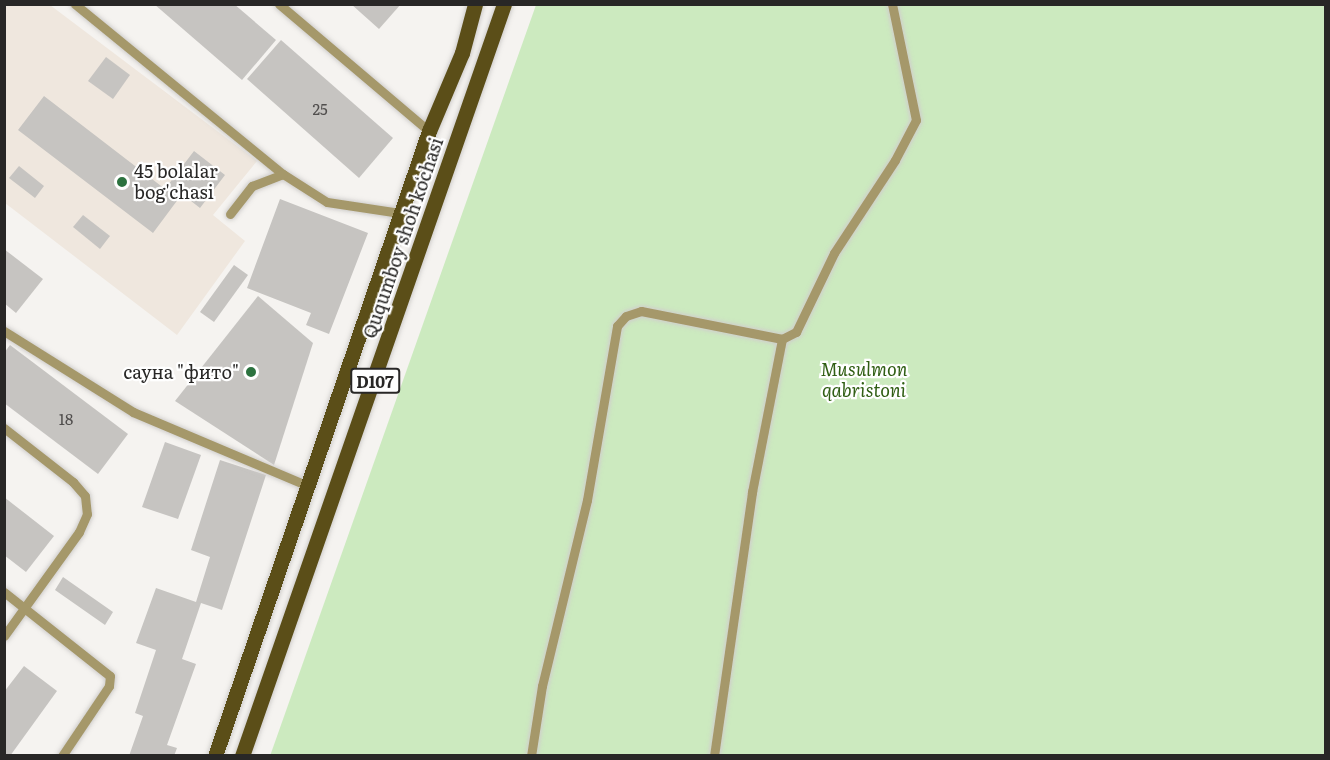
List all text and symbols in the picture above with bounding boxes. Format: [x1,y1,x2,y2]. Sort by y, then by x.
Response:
house number: 25 [312,100,328,118]
street label: Ququmboy shoh koʻchasi [358,135,448,341]
place label: 45 bolalar bog'chasi [134,161,218,204]
marker: 45 bolalar bog'chasi [115,175,129,189]
park label: Musulmon qabristoni [821,359,907,401]
place label: сауна "фито" [123,361,239,383]
marker: сауна "фито" [244,365,258,379]
road number: D107 [350,368,400,394]
house number: 18 [59,410,73,428]

